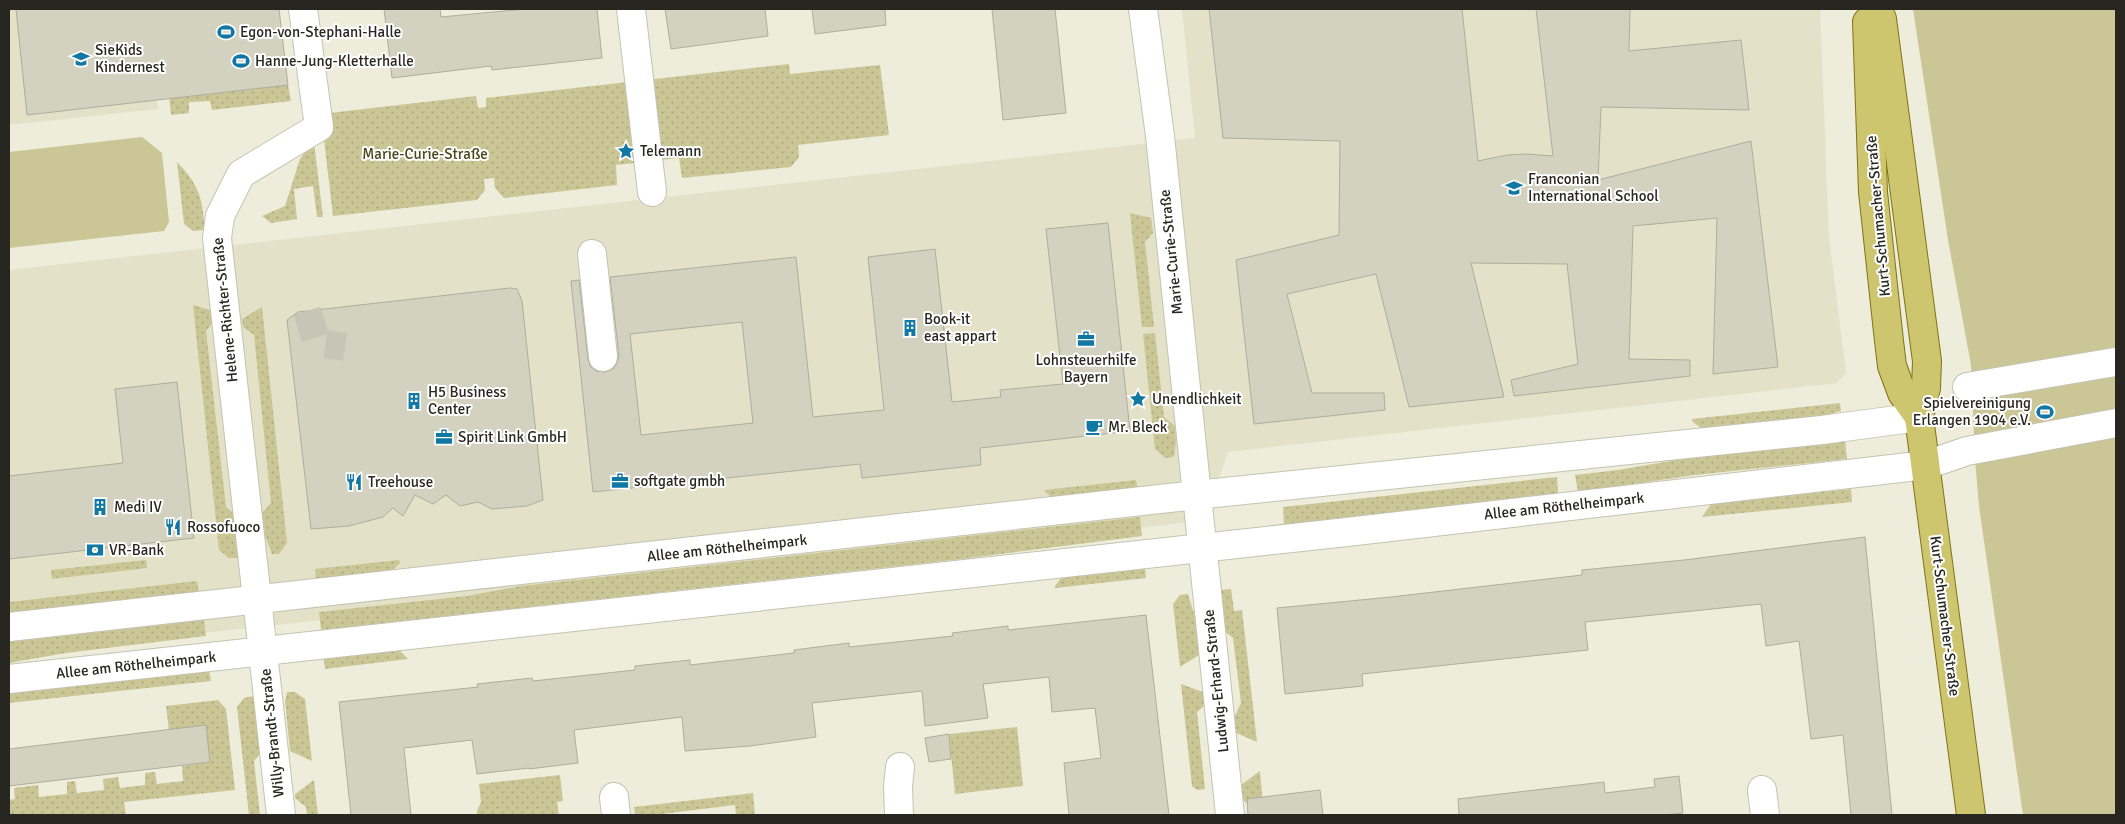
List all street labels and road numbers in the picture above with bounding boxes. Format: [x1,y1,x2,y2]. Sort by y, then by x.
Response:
street label: Kurt-Schumacher-Straße [1862,135,1894,297]
street label: Marie-Curie-Straße [1155,189,1187,315]
street label: Helene-Richter-Straße [208,237,242,383]
street label: Allee am Röthelheimpark [1483,489,1645,523]
street label: Allee am Röthelheimpark [646,531,808,565]
street label: Kurt-Schumacher-Straße [1926,535,1964,697]
street label: Ludwig-Erhard-Straße [1200,609,1232,753]
street label: Allee am Röthelheimpark [55,648,217,682]
street label: Willy-Brandt-Straße [256,668,288,798]

